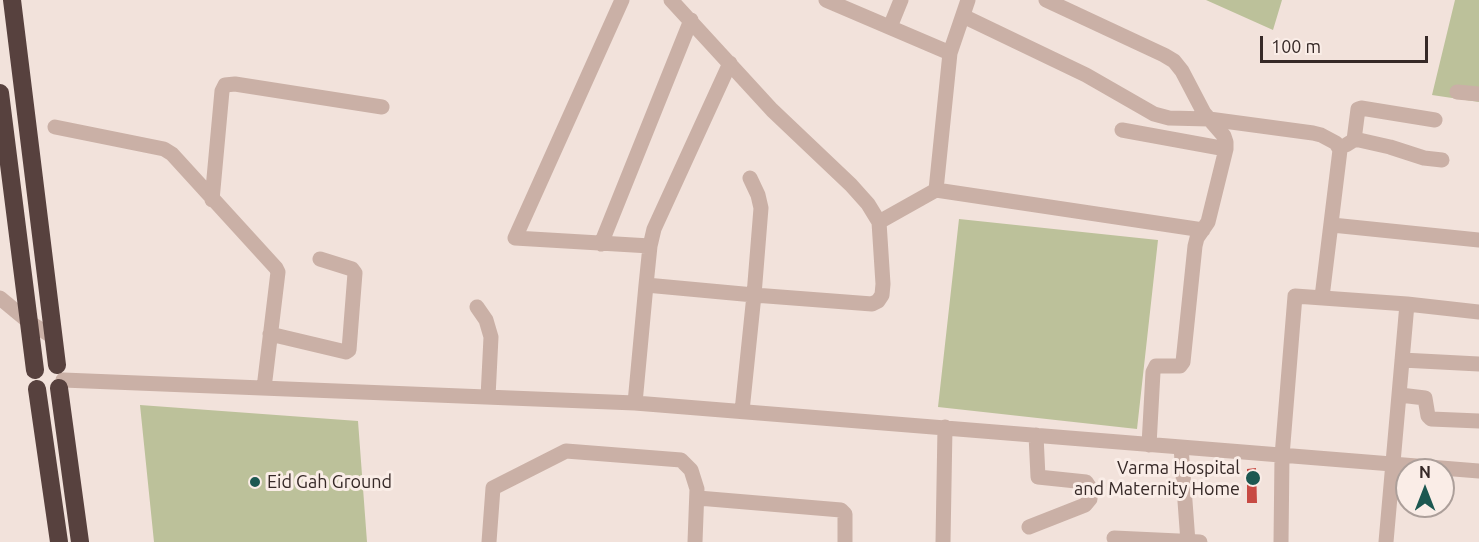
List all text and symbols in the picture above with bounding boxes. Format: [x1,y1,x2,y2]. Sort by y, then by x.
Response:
scale bar [1263,24,1431,62]
text: 100 m [1271,36,1321,56]
place label: Varma Hospital and Maternity Home [1074,457,1240,500]
north arrow [1395,458,1455,518]
text: N [1419,463,1431,481]
marker: Varma Hospital and Maternity Home [1244,469,1262,487]
place label: Eid Gah Ground [267,471,392,493]
marker: Eid Gah Ground [248,475,262,489]

